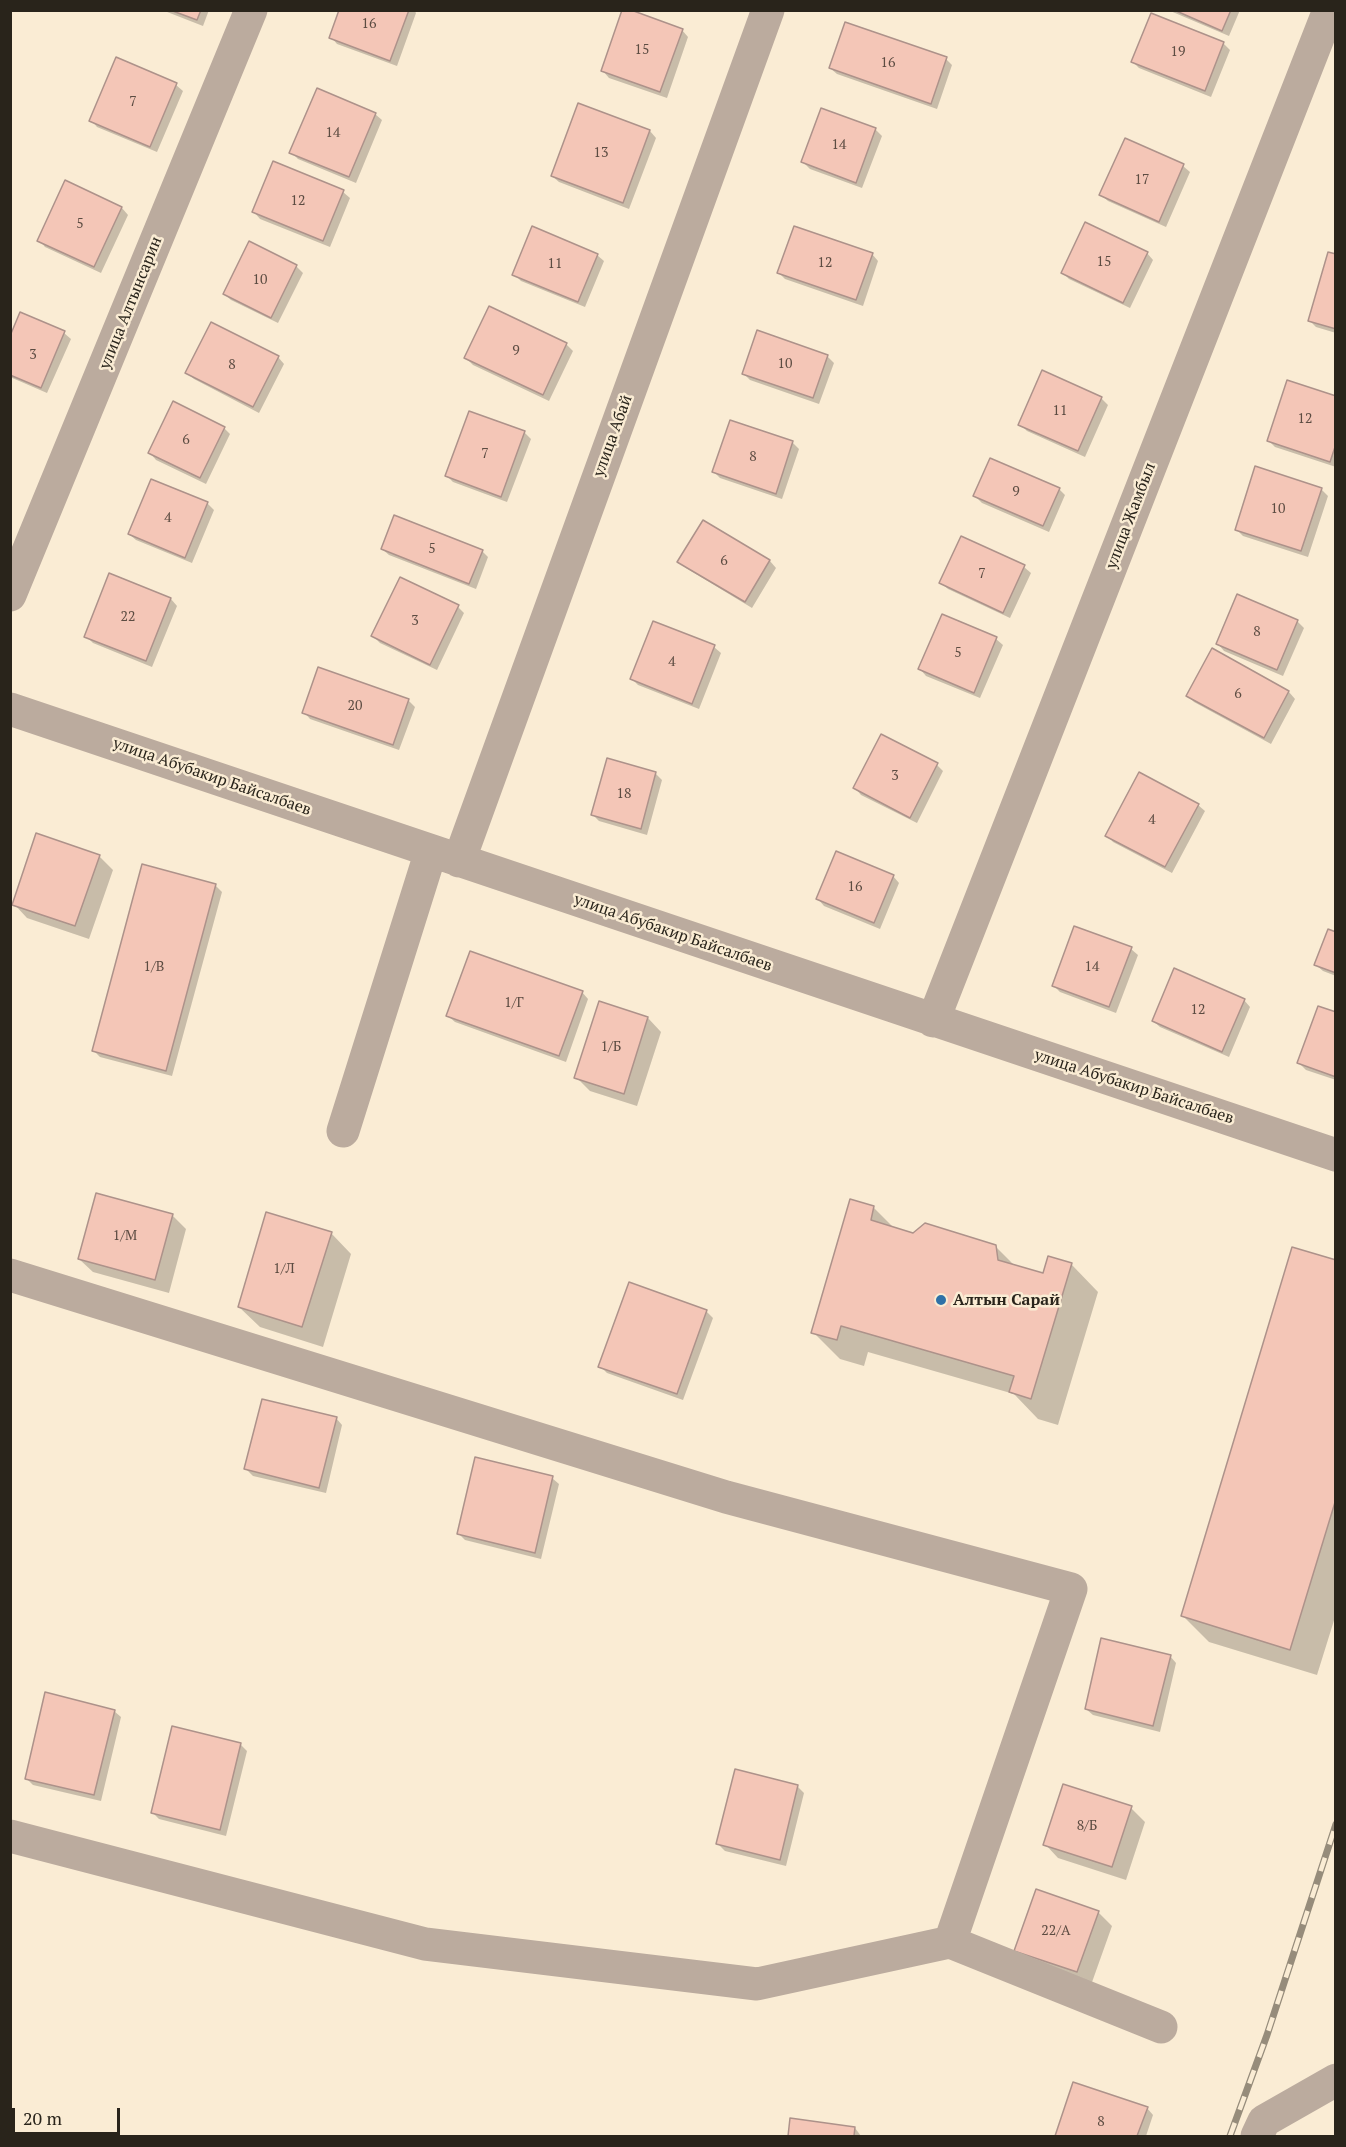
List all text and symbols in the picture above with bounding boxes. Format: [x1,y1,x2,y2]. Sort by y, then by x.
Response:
house number: 16 [362,16,376,32]
house number: 15 [635,42,649,58]
house number: 19 [1171,44,1185,60]
house number: 16 [881,55,895,71]
house number: 7 [129,94,137,110]
house number: 14 [326,125,340,141]
house number: 14 [832,137,846,153]
house number: 13 [594,145,608,161]
house number: 17 [1135,172,1149,188]
house number: 12 [291,193,305,209]
house number: 5 [76,216,84,232]
street label: улица Алтынсарин [96,234,166,372]
house number: 15 [1097,254,1111,270]
house number: 12 [818,255,832,271]
house number: 11 [548,256,562,272]
house number: 10 [253,272,267,288]
house number: 9 [512,343,520,359]
house number: 3 [29,347,37,363]
house number: 10 [778,356,792,372]
house number: 8 [228,357,236,373]
street label: улица Абай [589,393,637,479]
house number: 11 [1053,403,1067,419]
house number: 12 [1298,411,1312,427]
house number: 6 [182,432,190,448]
house number: 7 [481,446,489,462]
house number: 8 [749,449,757,465]
street label: улица Жамбыл [1102,460,1160,572]
house number: 9 [1012,484,1020,500]
house number: 10 [1271,501,1285,517]
house number: 4 [164,510,172,526]
house number: 5 [428,541,436,557]
house number: 6 [720,553,728,569]
house number: 7 [978,566,986,582]
house number: 22 [121,609,135,625]
house number: 3 [411,613,419,629]
house number: 8 [1253,624,1261,640]
house number: 5 [954,645,962,661]
house number: 4 [668,654,676,670]
house number: 6 [1234,686,1242,702]
house number: 20 [348,698,362,714]
street label: улица Абубакир Байсалбаев [110,734,314,820]
house number: 3 [891,768,899,784]
house number: 18 [617,786,631,802]
house number: 4 [1148,812,1156,828]
house number: 16 [848,879,862,895]
street label: улица Абубакир Байсалбаев [571,890,775,976]
house number: 1/В [144,959,164,975]
house number: 14 [1085,959,1099,975]
house number: 1/Г [504,995,524,1011]
house number: 12 [1191,1002,1205,1018]
house number: 1/Б [601,1039,621,1055]
street label: улица Абубакир Байсалбаев [1032,1046,1236,1128]
house number: 1/М [113,1228,137,1244]
house number: 1/Л [273,1261,295,1277]
place label: Алтын Сарай [953,1290,1060,1310]
marker: Алтын Сарай [934,1293,948,1307]
house number: 8/Б [1077,1818,1097,1834]
house number: 22/А [1041,1923,1071,1939]
scale bar [15,2096,123,2134]
text: 20 m [23,2106,62,2130]
house number: 8 [1097,2114,1105,2130]

